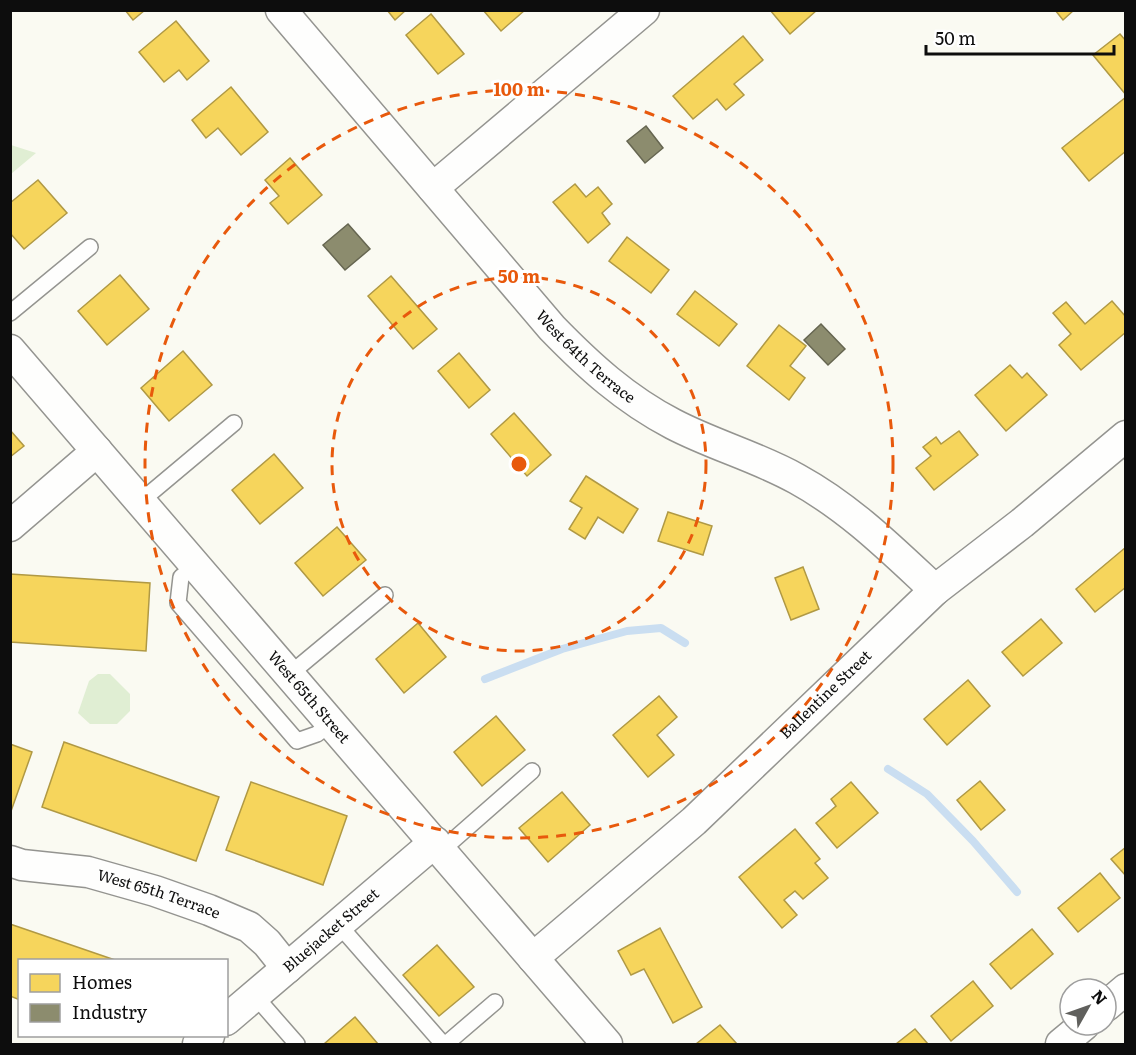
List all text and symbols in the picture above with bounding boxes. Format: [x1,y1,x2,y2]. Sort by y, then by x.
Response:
scale bar [926,18,1114,56]
text: 50 m [935,24,976,51]
text: 100 m [493,75,545,102]
text: 50 m [498,262,540,289]
street label: West 64th Terrace [531,304,641,408]
centre of rings [509,454,529,474]
street label: Ballentine Street [774,644,876,743]
street label: West 65th Street [263,645,356,748]
street label: West 65th Terrace [95,862,225,924]
street label: Bluejacket Street [277,882,383,977]
legend [18,959,228,1037]
text: Homes [72,968,132,995]
north arrow [1058,977,1118,1037]
text: N [1087,984,1114,1010]
text: Industry [72,998,148,1025]

